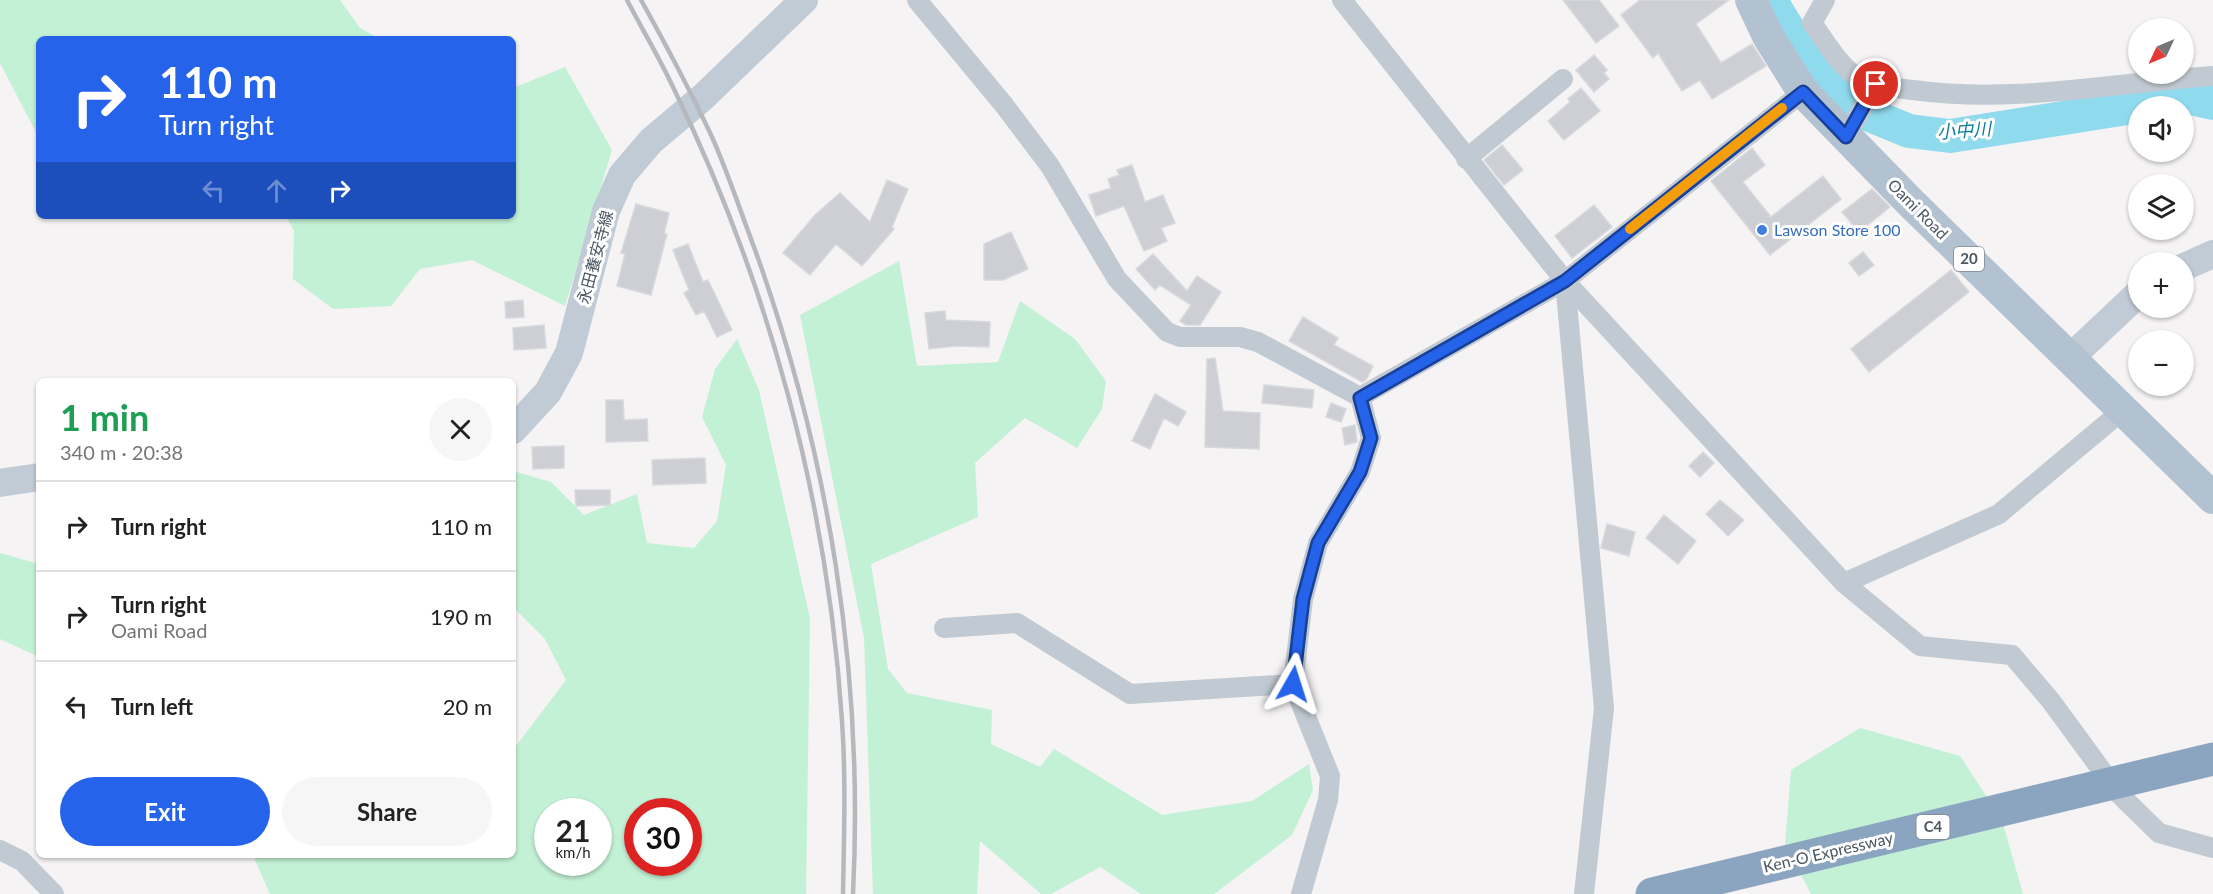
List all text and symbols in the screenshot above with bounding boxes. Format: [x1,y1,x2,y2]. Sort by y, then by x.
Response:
north arrow [2128,18,2194,84]
map controls [2128,18,2194,396]
text: 110 m [159,57,277,107]
pin [1850,58,1901,109]
icon: right [60,60,138,138]
icon: arrive [1859,67,1892,100]
button: sound [2128,96,2194,162]
text: Turn right [159,108,274,141]
water label: 小中川 [1936,117,1994,143]
icon: left [197,174,230,207]
icon: ahead [260,174,293,207]
icon: right [323,174,356,207]
button: layers [2128,174,2194,240]
street label: Oami Road [1884,175,1952,243]
street label: 永田養安寺線 [573,208,616,306]
place label: Lawson Store 100 [1774,220,1901,239]
marker: Lawson Store 100 [1755,223,1769,237]
road number: 20 [1954,247,1984,271]
button: + [2128,252,2194,318]
button: − [2128,330,2194,396]
text: 1 min [60,395,149,439]
button: close [429,398,492,461]
text: 340 m · 20:38 [60,440,183,464]
icon: right [60,510,93,543]
text: Turn right [111,513,206,540]
text: 110 m [430,513,492,540]
text: Turn right [111,591,206,618]
icon: right [60,600,93,633]
text: 190 m [430,603,492,630]
text: Oami Road [111,618,207,642]
position arrow [1261,652,1325,716]
icon: left [60,690,93,723]
text: Turn left [111,693,193,720]
text: 20 m [443,693,492,720]
button: Exit [60,777,270,846]
button: Share [282,777,492,846]
speed limit sign: 30 [624,798,702,876]
text: 21 [556,812,590,848]
road number: C4 [1916,815,1950,839]
street label: Ken-O Expressway [1761,827,1895,876]
text: km/h [555,843,591,861]

